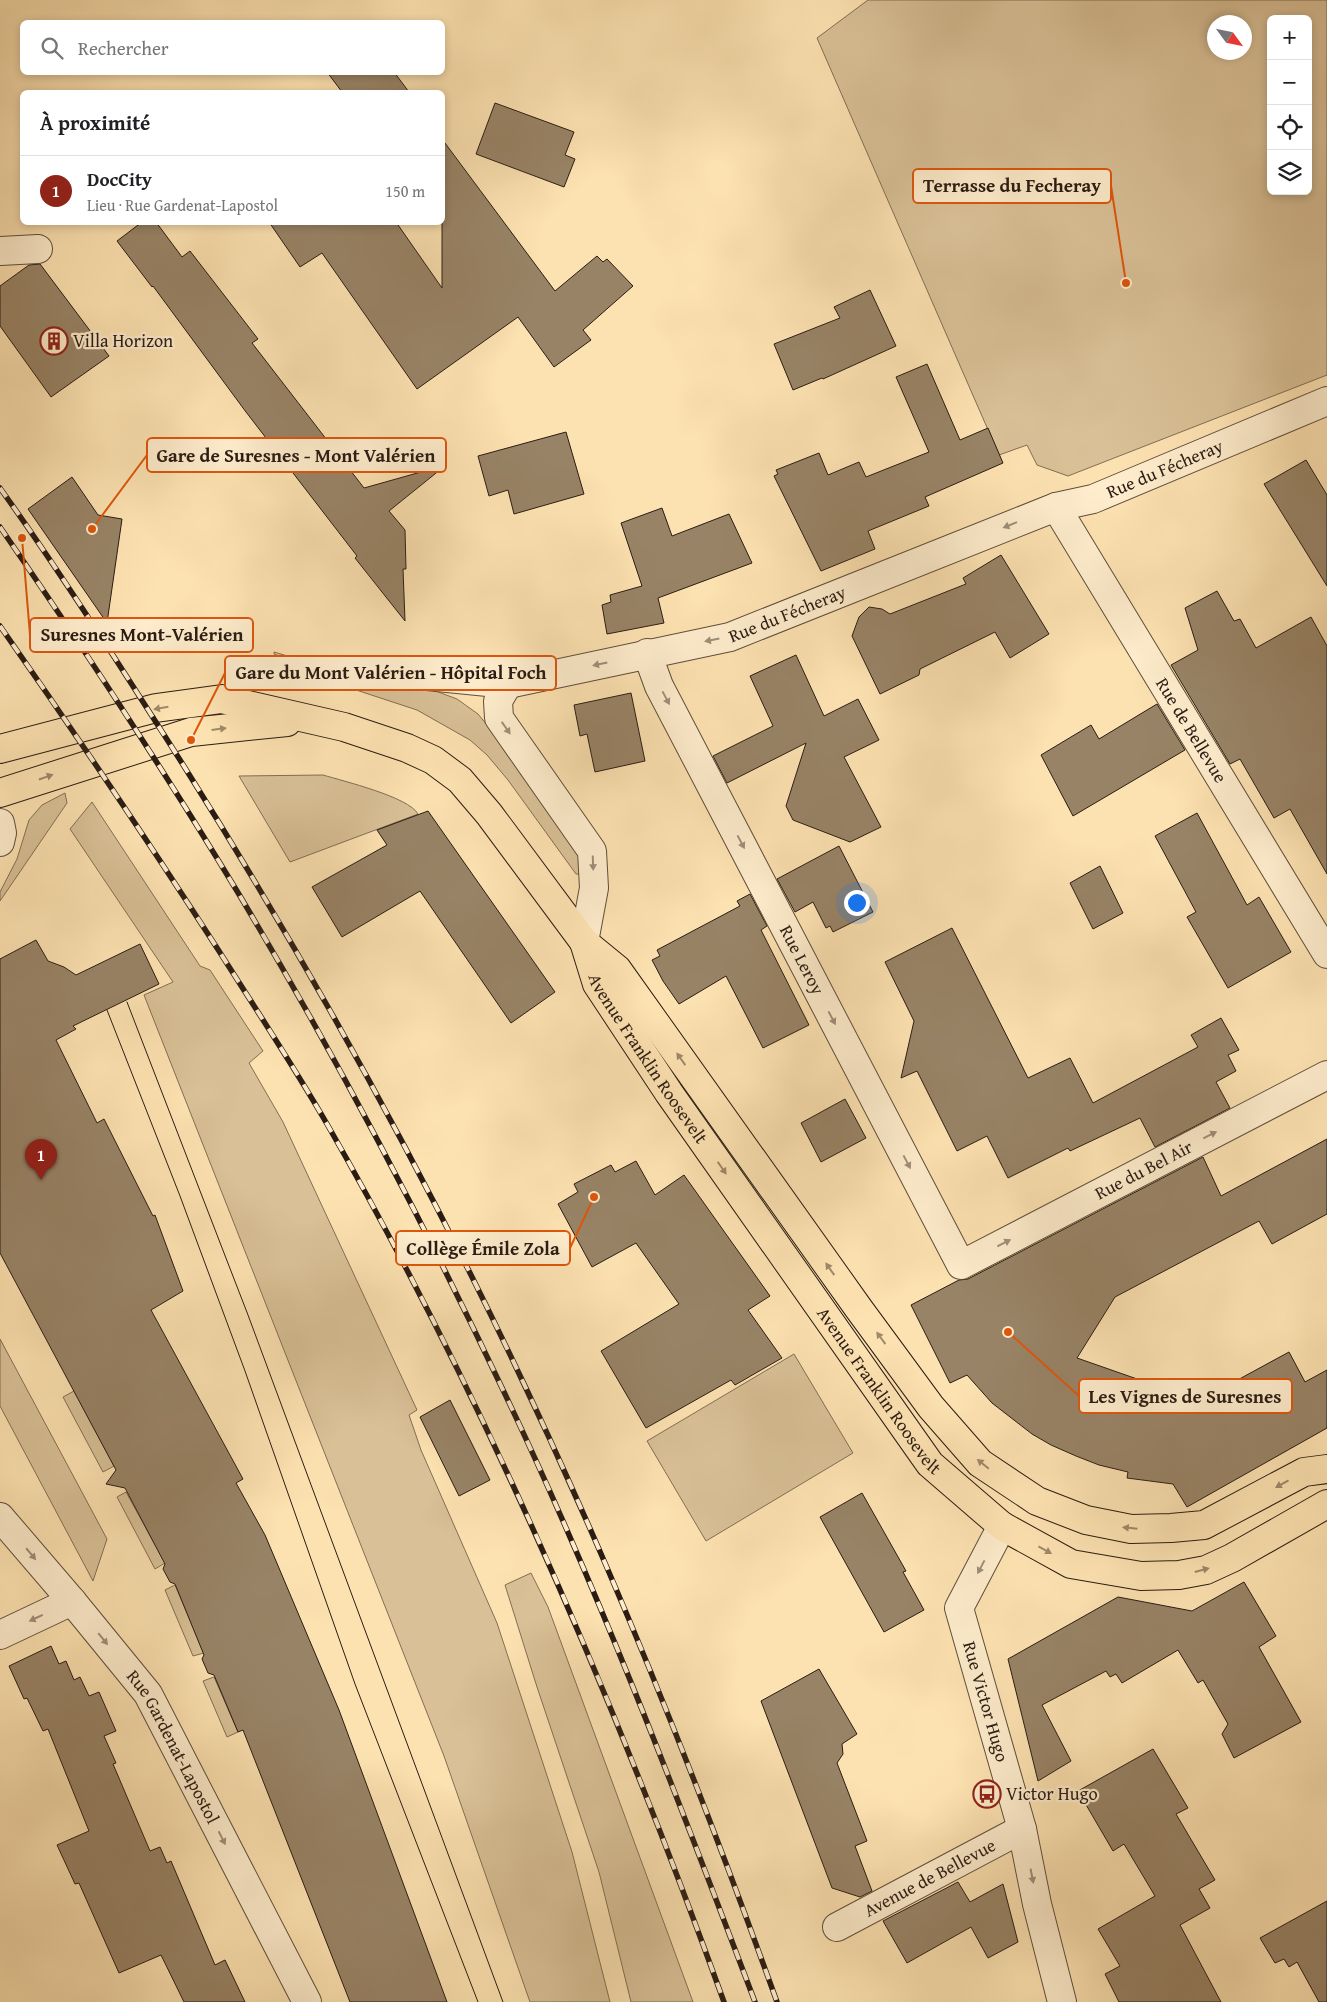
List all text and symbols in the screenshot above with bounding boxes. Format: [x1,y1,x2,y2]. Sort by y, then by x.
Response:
north arrow [1207,15,1252,60]
map controls [1267,15,1312,195]
button: + [1267,15,1312,60]
search box [20,20,445,75]
icon: search [38,34,66,62]
text: Rechercher [78,34,169,62]
button: − [1267,60,1312,105]
button: locate [1267,105,1312,150]
text: À proximité [40,107,150,138]
button: layers [1267,150,1312,195]
text: DocCity [87,165,152,193]
callout: Terrasse du Fecheray [913,169,1111,203]
text: Terrasse du Fecheray [923,171,1101,199]
text: 1 [52,179,60,203]
text: 150 m [385,179,425,203]
text: Lieu · Rue Gardenat-Lapostol [87,193,278,217]
building icon: Villa Horizon [39,326,69,356]
place label: Villa Horizon [73,327,173,354]
street label: Rue du Fécheray [1102,432,1227,505]
callout: Gare de Suresnes - Mont Valérien [147,438,446,472]
text: Gare de Suresnes - Mont Valérien [156,441,436,469]
one-way arrow [1003,522,1018,529]
street label: Rue du Fécheray [724,578,850,649]
callout: Suresnes Mont-Valérien [30,618,253,652]
text: Suresnes Mont-Valérien [40,620,244,648]
one-way arrow [704,637,720,645]
callout: Gare du Mont Valérien - Hôpital Foch [225,656,556,690]
text: Gare du Mont Valérien - Hôpital Foch [235,658,547,686]
one-way arrow [592,660,607,668]
street label: Rue de Bellevue [1149,672,1234,788]
one-way arrow [662,691,670,706]
one-way arrow [152,704,168,712]
one-way arrow [501,721,511,735]
one-way arrow [211,725,227,733]
one-way arrow [39,773,54,781]
one-way arrow [737,835,745,850]
one-way arrow [589,855,597,871]
your location [844,890,870,916]
street label: Rue Leroy [773,920,832,999]
street label: Avenue Franklin Roosevelt [582,970,715,1150]
one-way arrow [828,1010,836,1025]
one-way arrow [676,1053,686,1066]
one-way arrow [1203,1131,1218,1139]
street label: Rue du Bel Air [1090,1133,1198,1206]
pin: 1 [25,1139,57,1180]
one-way arrow [903,1155,911,1169]
one-way arrow [717,1161,727,1175]
callout: Collège Émile Zola [396,1231,570,1265]
text: Collège Émile Zola [406,1234,560,1262]
one-way arrow [997,1239,1011,1247]
one-way arrow [825,1262,835,1276]
street label: Avenue Franklin Roosevelt [810,1301,948,1481]
one-way arrow [875,1332,886,1345]
callout: Les Vignes de Suresnes [1079,1379,1292,1413]
text: Les Vignes de Suresnes [1088,1382,1282,1410]
one-way arrow [977,1458,990,1469]
one-way arrow [1274,1480,1289,1488]
one-way arrow [1121,1523,1137,1531]
one-way arrow [1038,1546,1052,1554]
one-way arrow [26,1547,37,1560]
one-way arrow [977,1561,986,1574]
one-way arrow [1195,1566,1210,1574]
one-way arrow [29,1615,43,1623]
one-way arrow [98,1632,109,1645]
street label: Rue Victor Hugo [956,1638,1016,1765]
street label: Rue Gardenat-Lapostol [120,1664,227,1828]
bus stop icon: Victor Hugo [972,1779,1002,1809]
place label: Victor Hugo [1006,1780,1098,1807]
one-way arrow [218,1831,226,1845]
street label: Avenue de Bellevue [859,1831,1000,1923]
one-way arrow [1028,1869,1036,1885]

